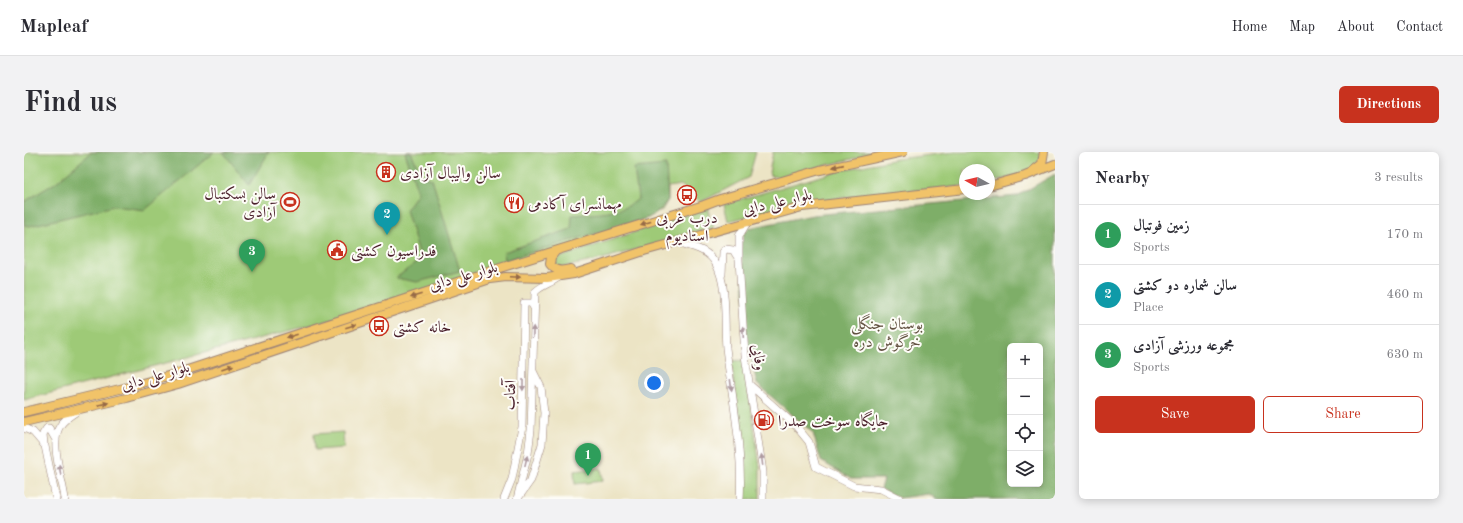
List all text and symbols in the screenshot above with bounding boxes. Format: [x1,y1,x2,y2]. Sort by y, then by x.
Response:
text: Mapleaf [20,18,88,37]
text: Home [1232,20,1267,34]
text: Map [1289,20,1315,34]
text: About [1337,20,1374,34]
text: Contact [1396,20,1443,34]
button: Directions [1339,86,1439,123]
text: Find us [24,90,117,118]
building icon: سالن والیبال آزادی [375,161,397,183]
place label: سالن والیبال آزادی [400,163,501,184]
one-way arrow [832,164,844,170]
north arrow [959,164,995,200]
text: Nearby [1095,170,1150,187]
text: 3 results [1374,171,1423,184]
bus stop icon: درب غربی استادیوم [676,184,698,206]
place label: سالن بسکتبال آزادی [204,185,278,221]
street label: بلوار علی دایی [741,187,814,221]
sports icon: سالن بسکتبال آزادی [279,191,301,213]
restaurant icon: مهمانسرای آکادمی [503,192,525,214]
place label: مهمانسرای آکادمی [528,194,622,214]
pin: 2 [374,202,400,235]
place label: درب غربی استادیوم [656,211,718,250]
text: زمین فوتبال [1133,219,1190,234]
one-way arrow [640,220,652,226]
text: 1 [1104,228,1112,241]
text: 170 m [1386,228,1423,241]
pin: 3 [239,239,265,272]
public building icon: فدراسیون کشتی [326,239,348,261]
text: Sports [1133,241,1170,254]
place label: فدراسیون کشتی [351,243,437,262]
street label: بلوار علی دایی [428,260,500,296]
one-way arrow [509,274,522,280]
text: سالن شماره دو کشتی [1133,279,1237,294]
text: 2 [1104,288,1112,301]
text: 460 m [1386,288,1423,301]
one-way arrow [410,294,422,300]
text: Place [1133,301,1163,314]
park label: بوستان جنگلی خرگوش دره [851,313,923,352]
bus stop icon: خانه کشتی [368,315,390,337]
place label: خانه کشتی [393,319,451,338]
one-way arrow [345,323,357,329]
one-way arrow [530,326,537,338]
one-way arrow [740,326,747,338]
one-way arrow [286,333,298,339]
text: مجموعه ورزشی آزادی [1133,339,1234,354]
street label: وفایی [747,343,768,372]
map controls [1007,343,1043,487]
button: + [1007,343,1043,379]
text: 3 [1104,348,1112,361]
text: 630 m [1386,348,1423,361]
street label: بلوار علی دایی [120,360,192,396]
text: Sports [1133,361,1170,374]
one-way arrow [222,364,234,370]
your location [644,373,664,393]
street label: آفتاب [499,378,521,411]
one-way arrow [520,379,526,392]
one-way arrow [728,379,734,391]
button: − [1007,379,1043,415]
button: Save [1095,396,1255,433]
button: Share [1263,396,1423,433]
one-way arrow [97,401,109,407]
fuel station icon: جایگاه سوخت صدرا [753,409,775,431]
place label: جایگاه سوخت صدرا [778,410,889,431]
button: locate [1007,415,1043,451]
pin: 1 [575,443,601,476]
button: layers [1007,451,1043,487]
one-way arrow [759,454,765,466]
one-way arrow [524,455,530,467]
one-way arrow [57,464,63,476]

